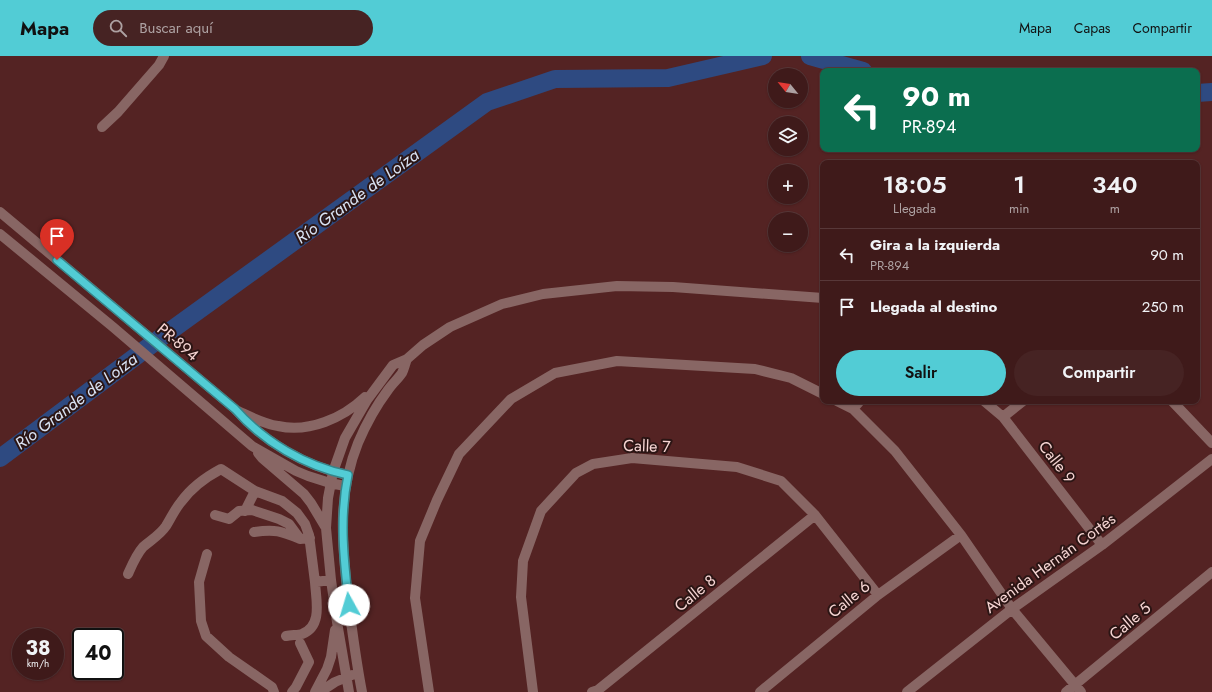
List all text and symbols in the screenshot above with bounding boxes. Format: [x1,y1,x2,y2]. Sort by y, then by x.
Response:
search box [93,10,373,46]
text: Mapa [20,15,69,42]
icon: search [107,17,129,39]
text: Buscar aquí [139,17,213,39]
text: Mapa [1019,18,1052,38]
text: Capas [1074,18,1111,38]
text: Compartir [1133,18,1192,38]
north arrow [768,68,808,108]
map controls [768,68,808,252]
text: 90 m [902,76,971,117]
icon: left [836,84,888,136]
text: PR-894 [902,114,956,140]
button: layers [768,116,808,156]
water label: Río Grande de Loíza [290,142,424,249]
button: + [768,164,808,204]
text: 18:05 [882,167,947,202]
text: 1 [1013,167,1025,202]
text: 340 [1092,167,1138,202]
text: Llegada [893,199,936,218]
text: min [1009,199,1029,218]
text: m [1110,199,1120,218]
button: − [768,212,808,252]
pin [40,219,74,260]
icon: arrive [46,225,68,247]
text: Gira a la izquierda [870,234,1000,256]
icon: left [836,244,858,266]
text: 90 m [1150,244,1184,266]
text: PR-894 [870,256,909,275]
icon: arrive [836,296,858,318]
text: Llegada al destino [870,296,997,318]
text: 250 m [1142,296,1184,318]
street label: PR-894 [152,318,204,366]
water label: Río Grande de Loíza [10,347,143,455]
button: Salir [836,350,1006,396]
button: Compartir [1014,350,1184,396]
street label: Calle 7 [623,434,672,458]
street label: Calle 9 [1033,436,1081,488]
street label: Avenida Hernán Cortés [980,507,1120,619]
street label: Calle 8 [669,569,721,617]
street label: Calle 6 [823,575,875,623]
position arrow [328,584,370,626]
street label: Calle 5 [1104,597,1156,645]
speed limit sign: 40 [72,628,124,680]
text: 38 [26,634,50,663]
text: km/h [27,656,49,671]

